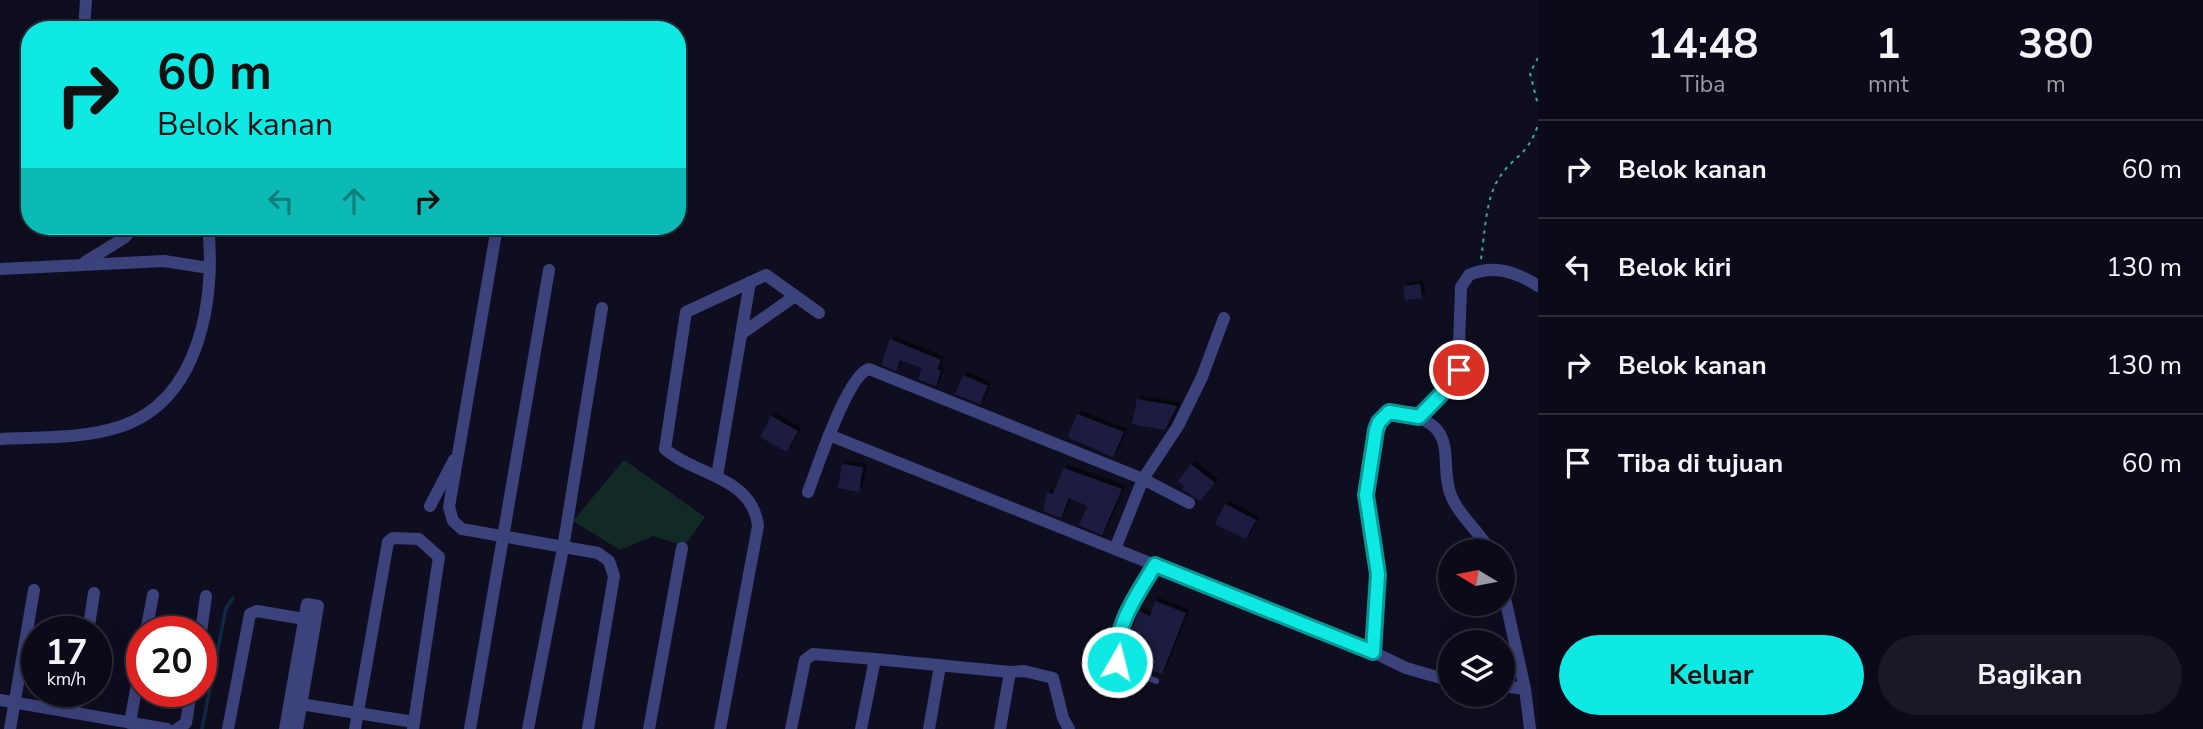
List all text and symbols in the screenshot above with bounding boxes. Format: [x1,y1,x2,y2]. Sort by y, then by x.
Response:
text: 14:48 [1647,16,1759,73]
text: 1 [1876,16,1901,73]
text: 380 [2018,16,2094,73]
text: 60 m [157,39,272,106]
icon: right [42,49,133,140]
text: Tiba [1681,69,1725,100]
text: mnt [1868,69,1909,100]
text: m [2046,69,2066,100]
text: Belok kanan [157,103,333,146]
icon: right [1559,150,1597,188]
text: Belok kanan [1618,152,1767,187]
text: 60 m [2122,152,2182,187]
icon: left [262,182,300,220]
icon: ahead [335,182,373,220]
icon: right [408,182,446,220]
icon: left [1559,248,1597,286]
text: Belok kiri [1618,250,1731,285]
text: 130 m [2106,250,2182,285]
pin [1429,340,1489,400]
icon: right [1559,346,1597,384]
text: Belok kanan [1618,348,1767,383]
text: 130 m [2106,348,2182,383]
icon: arrive [1440,351,1478,389]
icon: arrive [1559,444,1597,482]
text: Tiba di tujuan [1618,446,1783,481]
text: 60 m [2122,446,2182,481]
north arrow [1438,539,1516,616]
map controls [1438,539,1515,707]
speed limit sign: 20 [126,616,217,707]
position arrow [1080,625,1154,699]
text: 17 [45,629,88,676]
button: layers [1438,630,1515,707]
button: Keluar [1559,635,1864,715]
button: Bagikan [1878,635,2182,715]
text: km/h [47,667,86,691]

